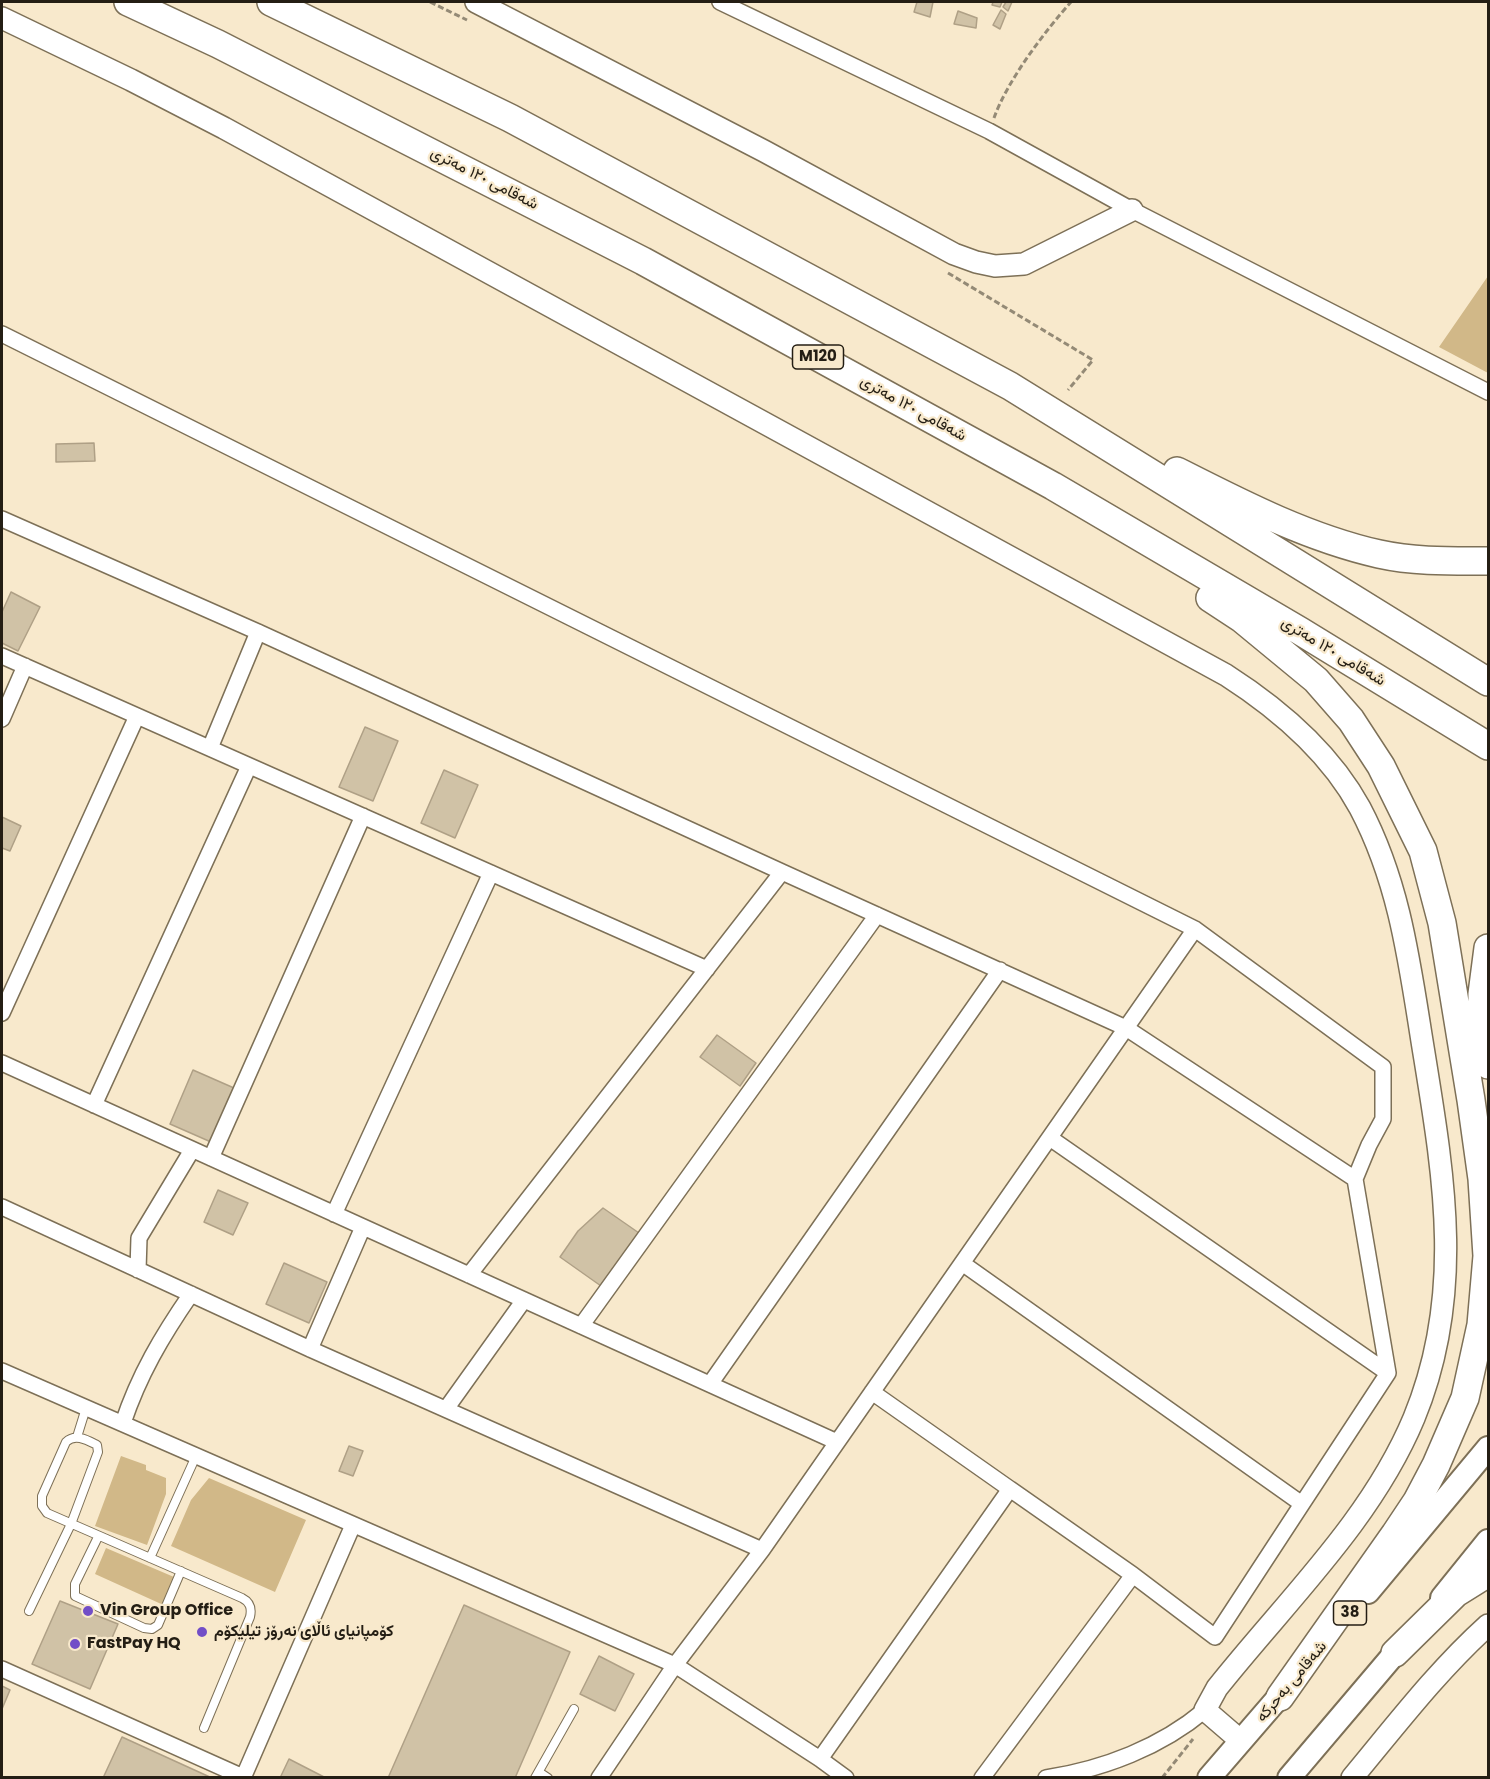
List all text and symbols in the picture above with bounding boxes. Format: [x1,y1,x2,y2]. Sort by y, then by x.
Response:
street label: شەقامی ١٢٠ مەتری [427,144,541,214]
road number: M120 [792,345,844,369]
street label: شەقامی ١٢٠ مەتری [857,372,969,446]
street label: شەقامی ١٢٠ مەتری [1277,613,1389,691]
place label: Vin Group Office [100,1601,233,1621]
road number: 38 [1334,1601,1366,1625]
marker: Vin Group Office [81,1604,95,1618]
place label: كۆمپانیای ئاڵای نه‌رۆز تیلیكۆم [214,1622,394,1642]
marker: كۆمپانیای ئاڵای نه‌رۆز تیلیكۆم [195,1625,209,1639]
place label: FastPay HQ [87,1634,181,1654]
marker: FastPay HQ [68,1637,82,1651]
street label: شەقامی بەحرکە [1253,1638,1331,1726]

